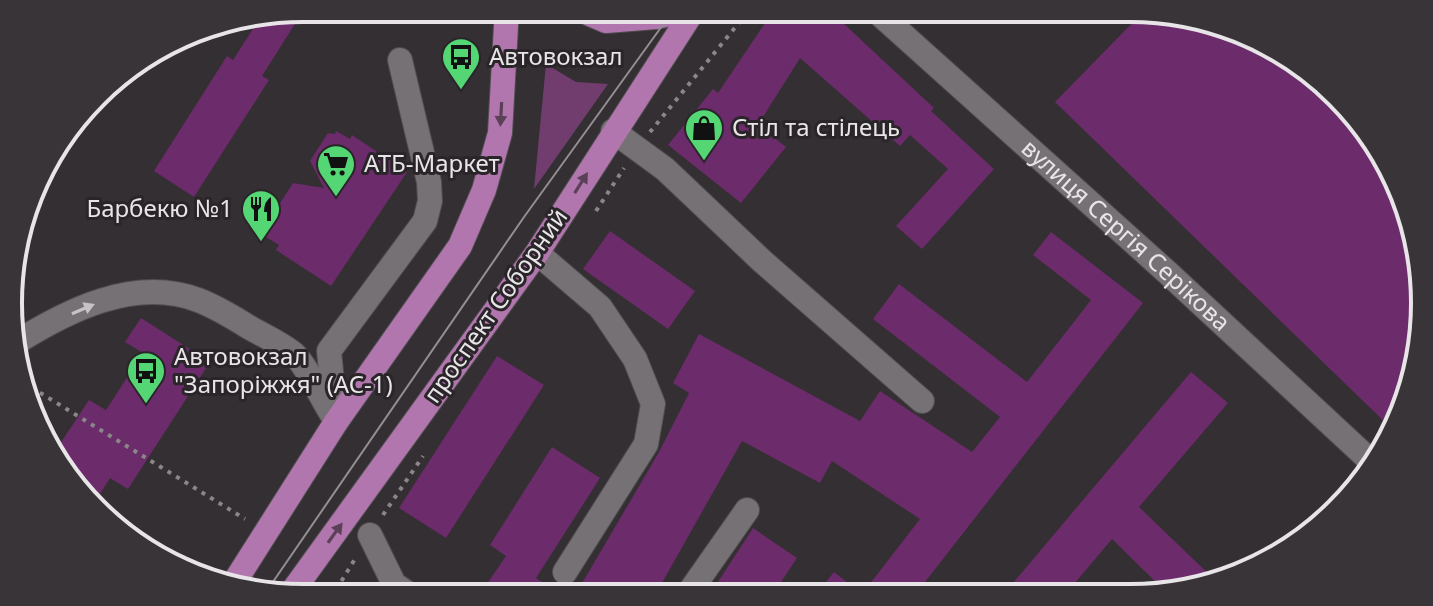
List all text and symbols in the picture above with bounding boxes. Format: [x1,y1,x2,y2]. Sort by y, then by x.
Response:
bus stop icon: Автовокзал [440,36,482,91]
place label: Автовокзал [489,39,622,72]
one-way arrow [494,102,507,127]
shop icon: Стіл та стілець [683,107,725,162]
place label: Стіл та стілець [732,110,900,143]
street label: вулиця Сергія Серікова [1015,131,1238,338]
supermarket icon: АТБ-Маркет [315,143,357,198]
place label: АТБ-Маркет [364,146,500,179]
one-way arrow [574,172,588,194]
restaurant icon: Барбекю №1 [240,188,282,243]
place label: Барбекю №1 [86,191,233,224]
street label: проспект Соборний [415,201,574,409]
one-way arrow [71,302,95,315]
place label: Автовокзал "Запоріжжя" (АС-1) [174,339,393,400]
bus stop icon: Автовокзал "Запоріжжя" (АС-1) [125,350,167,405]
one-way arrow [327,522,342,543]

